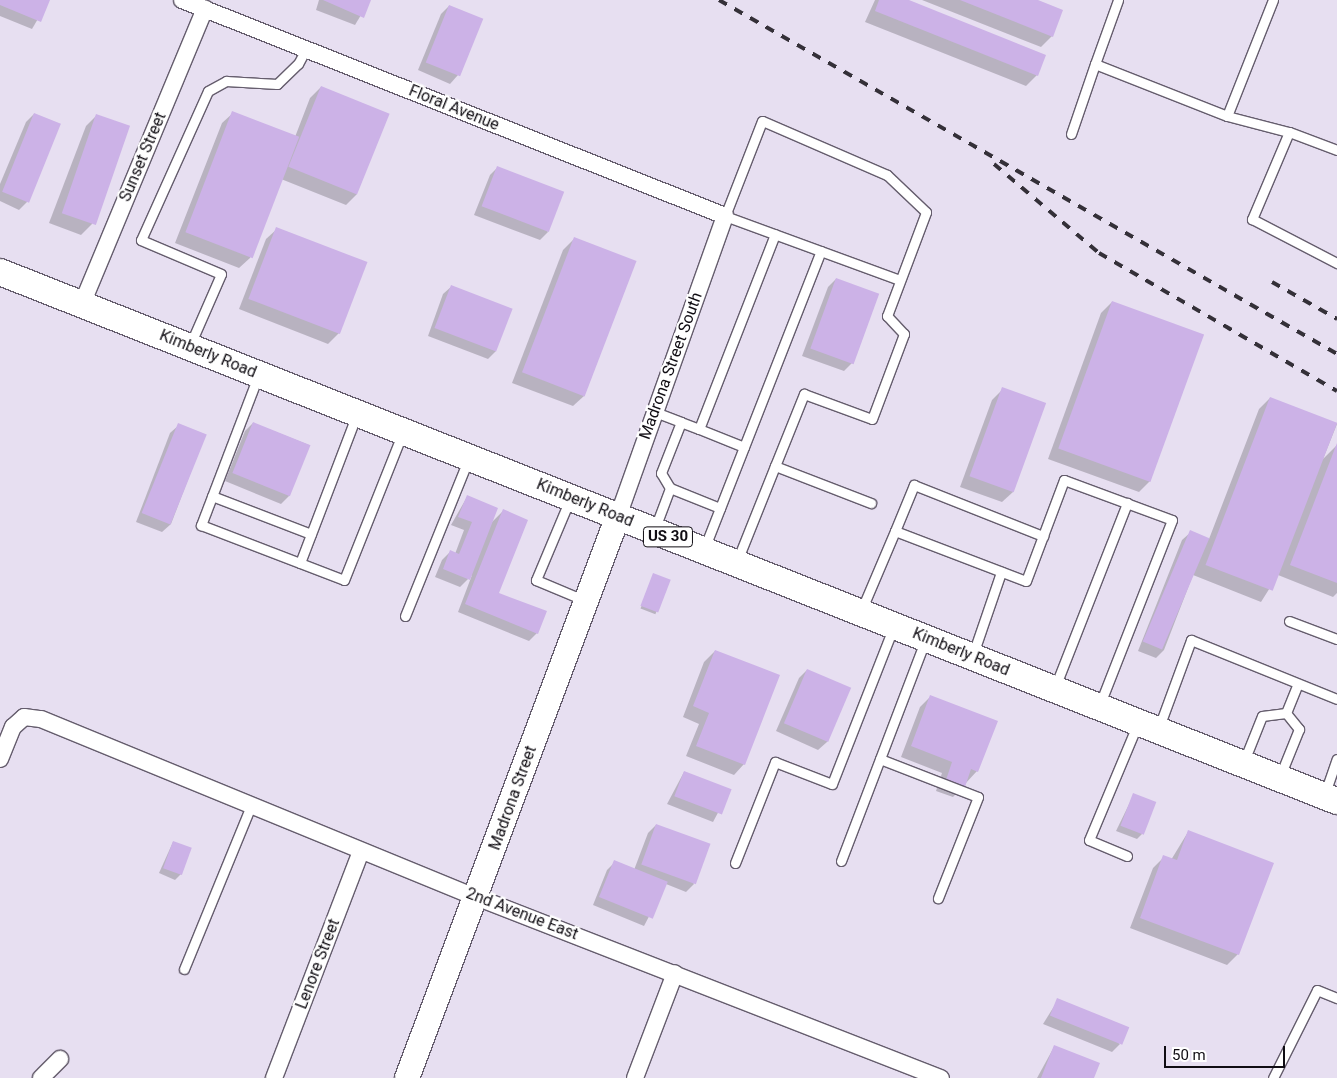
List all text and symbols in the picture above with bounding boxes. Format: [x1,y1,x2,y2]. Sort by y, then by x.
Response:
street label: Floral Avenue [406,81,502,135]
street label: Sunset Street [116,109,170,205]
street label: Madrona Street South [635,290,707,442]
street label: Kimberly Road [157,326,259,382]
street label: Kimberly Road [534,475,636,531]
road number: US 30 [642,524,694,550]
street label: Kimberly Road [910,624,1012,680]
street label: Madrona Street [485,743,541,853]
street label: 2nd Avenue East [463,884,581,944]
street label: Lenore Street [292,916,344,1012]
scale bar [1167,1036,1288,1068]
text: 50 m [1172,1046,1206,1064]

